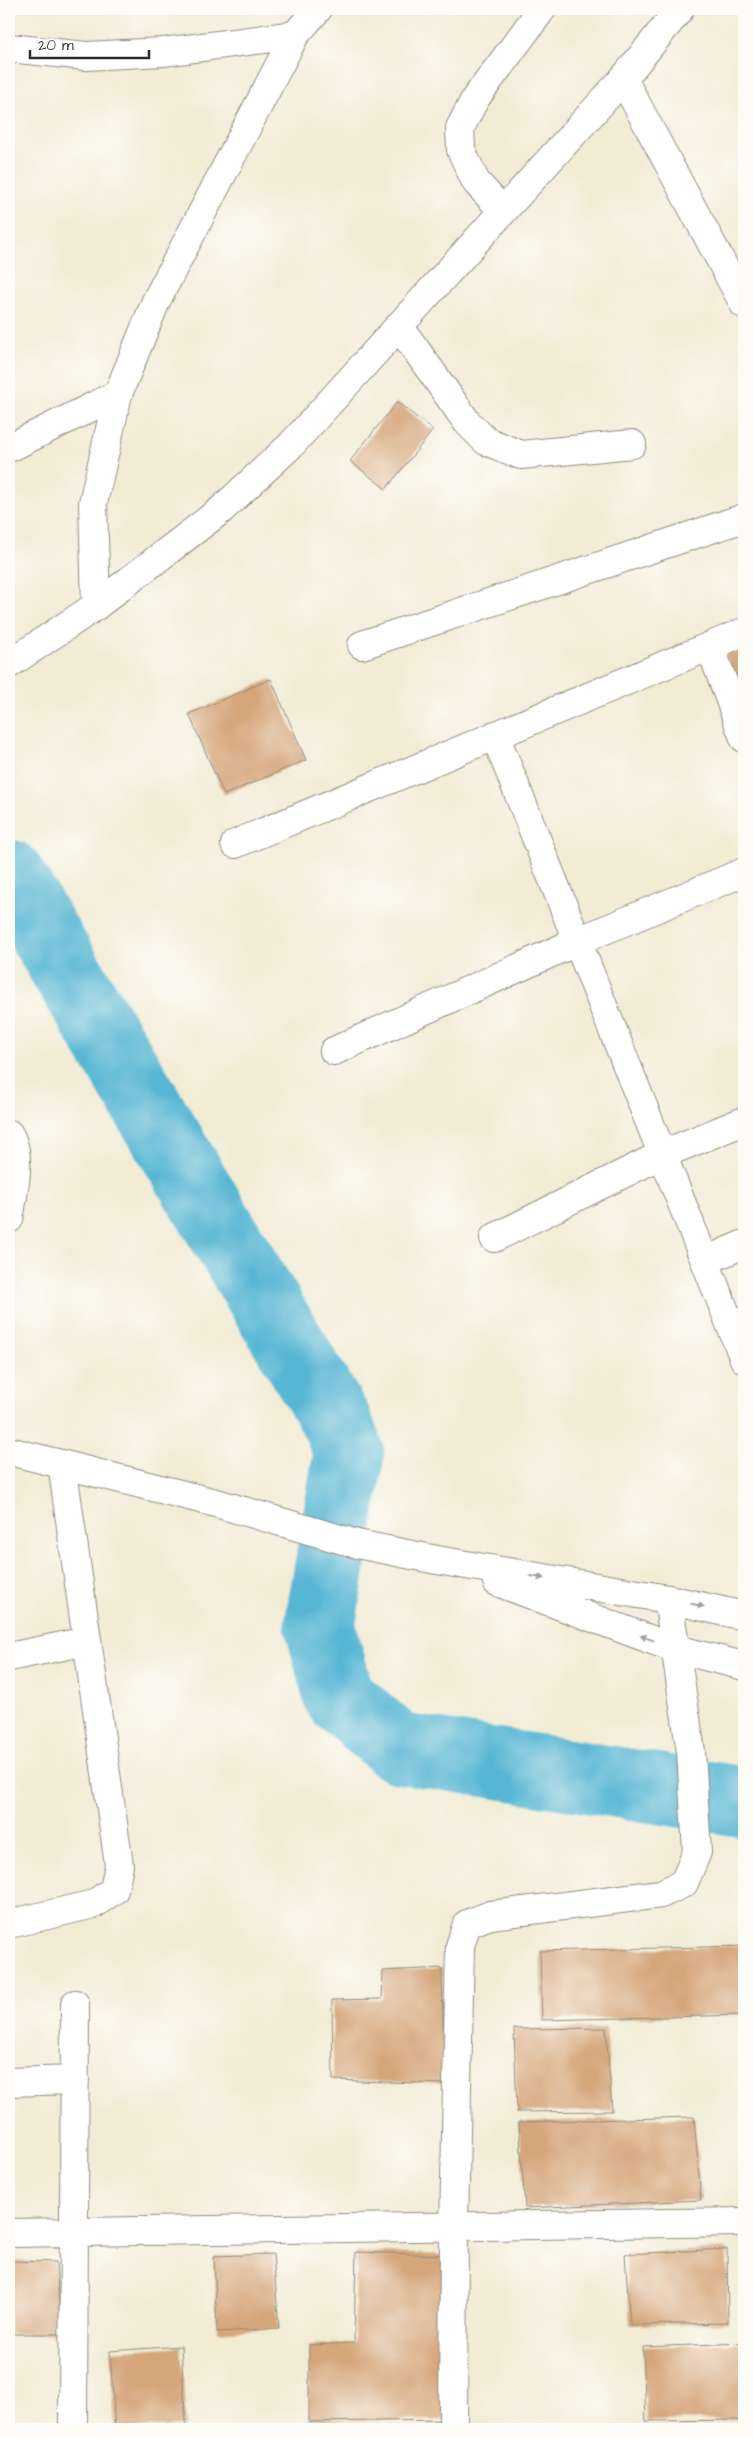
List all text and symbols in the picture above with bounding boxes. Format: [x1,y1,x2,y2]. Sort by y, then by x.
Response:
scale bar [30,28,149,60]
text: 20 m [38,35,74,56]
one-way arrow [529,1573,545,1581]
one-way arrow [689,1601,704,1609]
one-way arrow [639,1634,654,1642]

